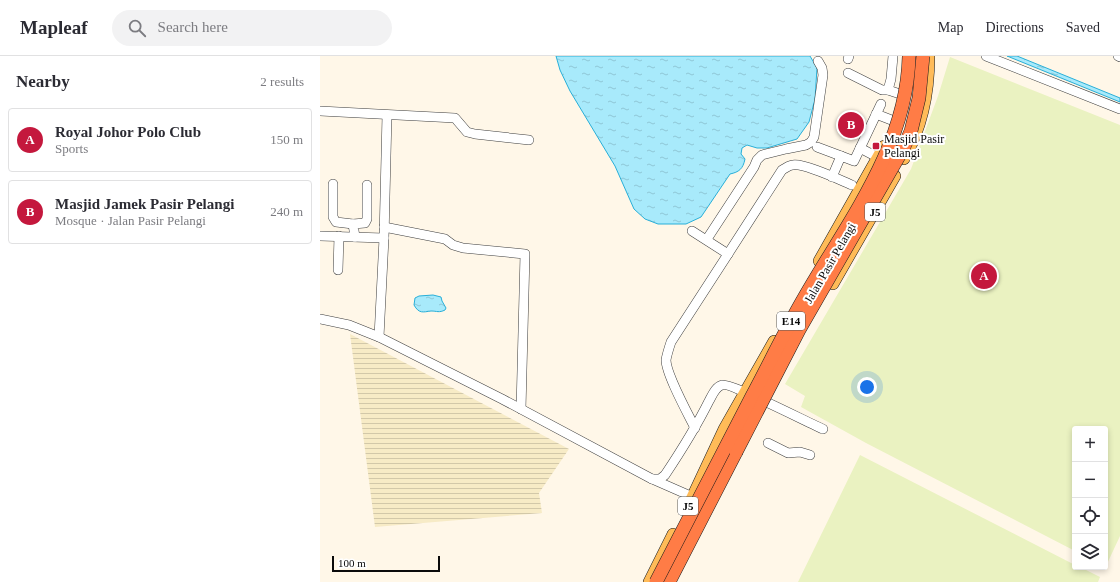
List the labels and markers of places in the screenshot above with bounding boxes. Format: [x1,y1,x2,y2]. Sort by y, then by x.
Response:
pin: B [838,110,864,140]
place label: Masjid Pasir Pelangi [884,132,944,160]
marker: Masjid Pasir Pelangi [871,141,881,151]
pin: A [971,261,997,291]

